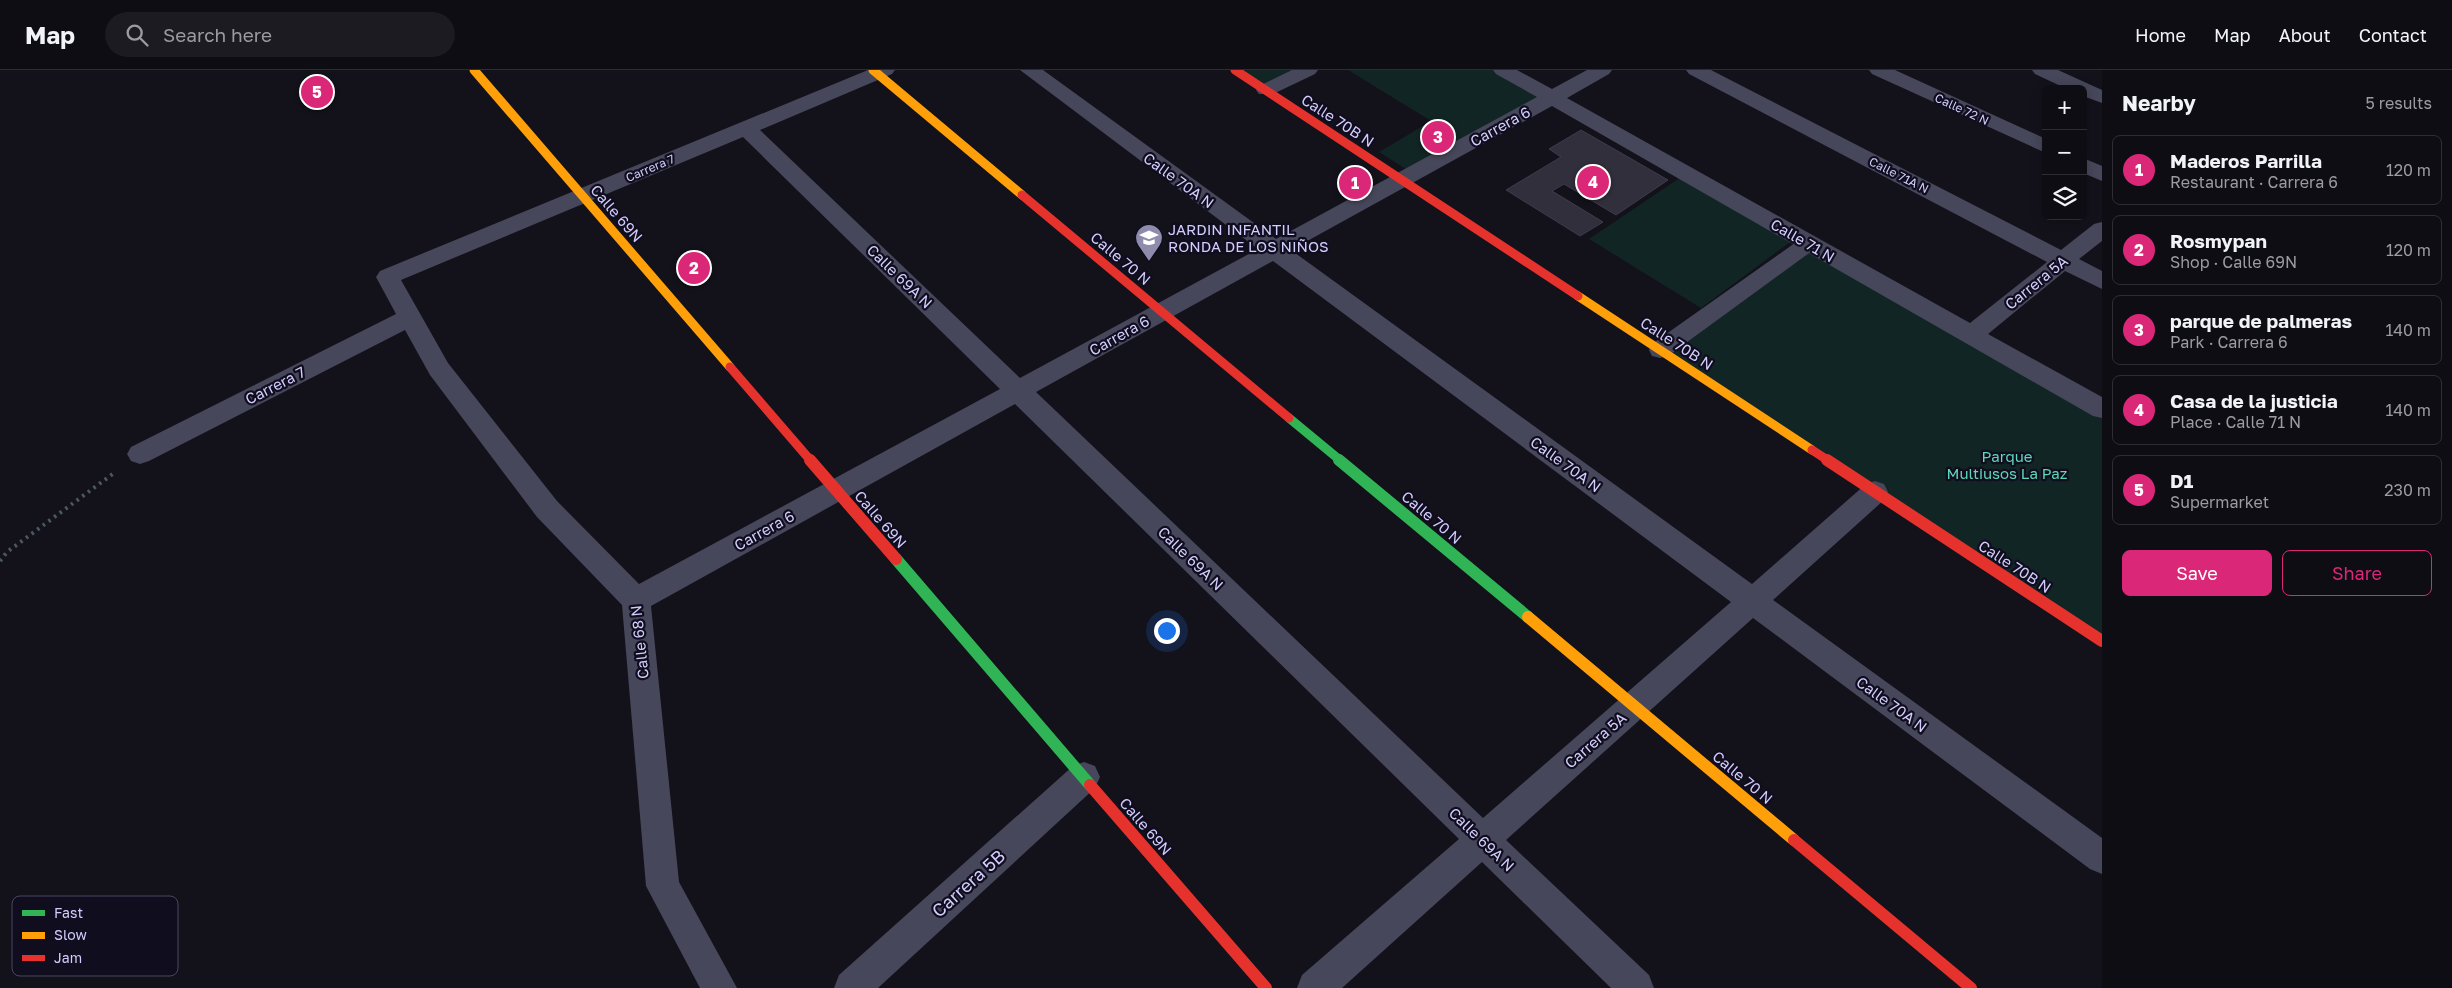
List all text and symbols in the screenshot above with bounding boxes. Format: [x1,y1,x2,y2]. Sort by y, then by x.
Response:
search box [105,12,455,57]
text: Map [25,20,75,49]
icon: search [123,21,151,49]
text: Search here [163,23,272,46]
text: Home [2135,24,2186,46]
text: Map [2214,24,2251,46]
text: About [2279,24,2331,46]
text: Contact [2359,24,2427,46]
pin: 5 [301,73,333,111]
map controls [2042,85,2087,220]
button: + [2042,85,2087,130]
street label: Calle 70B N [1298,90,1378,150]
street label: Calle 72 N [1933,90,1991,128]
text: Nearby [2122,90,2196,116]
text: 5 results [2366,93,2432,113]
street label: Carrera 6 [1467,102,1533,150]
pin: 3 [1422,118,1454,156]
button: − [2042,130,2087,175]
street label: Calle 70A N [1140,148,1218,212]
text: Maderos Parrilla [2170,149,2322,172]
street label: Carrera 7 [623,151,677,185]
street label: Calle 71A N [1867,154,1931,196]
text: 1 [2135,160,2143,180]
text: 120 m [2386,160,2431,180]
pin: 4 [1577,163,1609,201]
pin: 1 [1339,164,1371,202]
text: Restaurant · Carrera 6 [2170,172,2338,192]
button: layers [2042,175,2087,220]
street label: Calle 69N [587,181,647,245]
street label: Calle 71 N [1768,214,1838,266]
place label: JARDIN INFANTIL RONDA DE LOS NIÑOS [1168,220,1329,255]
school or university icon: JARDIN INFANTIL RONDA DE LOS NIÑOS [1134,223,1164,262]
street label: Calle 70 N [1087,228,1155,288]
text: Rosmypan [2170,229,2267,252]
street label: Calle 69A N [864,240,936,312]
text: 2 [2134,240,2144,260]
text: 120 m [2386,240,2431,260]
pin: 2 [678,249,710,287]
street label: Carrera 5A [2001,251,2071,313]
text: Shop · Calle 69N [2170,252,2297,272]
text: parque de palmeras [2170,309,2352,332]
street label: Carrera 6 [1086,311,1152,359]
street label: Calle 70B N [1637,313,1717,373]
text: 3 [2134,320,2144,340]
text: 140 m [2385,320,2431,340]
text: Park · Carrera 6 [2170,332,2288,352]
street label: Carrera 7 [242,362,308,408]
text: Casa de la justicia [2170,389,2338,412]
text: 4 [2134,400,2144,420]
text: 140 m [2385,400,2431,420]
text: Place · Calle 71 N [2170,412,2301,432]
street label: Calle 70A N [1527,432,1605,496]
park label: Parque Multiusos La Paz [1947,447,2068,482]
text: D1 [2170,469,2193,492]
text: 5 [2134,480,2144,500]
text: 230 m [2384,480,2431,500]
street label: Calle 69N [851,487,911,551]
street label: Calle 70 N [1398,487,1466,547]
text: Supermarket [2170,492,2269,512]
street label: Carrera 6 [731,506,797,554]
street label: Calle 69A N [1155,522,1227,594]
street label: Calle 70B N [1975,536,2055,596]
button: Save [2122,550,2272,596]
button: Share [2282,550,2432,596]
street label: Calle 68 N [626,604,652,680]
your location [1154,618,1180,644]
street label: Calle 70A N [1853,672,1931,736]
street label: Carrera 5A [1561,708,1629,772]
street label: Calle 70 N [1709,747,1777,807]
street label: Calle 69N [1116,794,1176,858]
street label: Calle 69A N [1446,803,1518,875]
street label: Carrera 5B [927,844,1009,922]
legend [12,896,178,976]
text: Fast [54,904,83,921]
text: Slow [54,926,87,943]
text: Jam [54,949,82,966]

